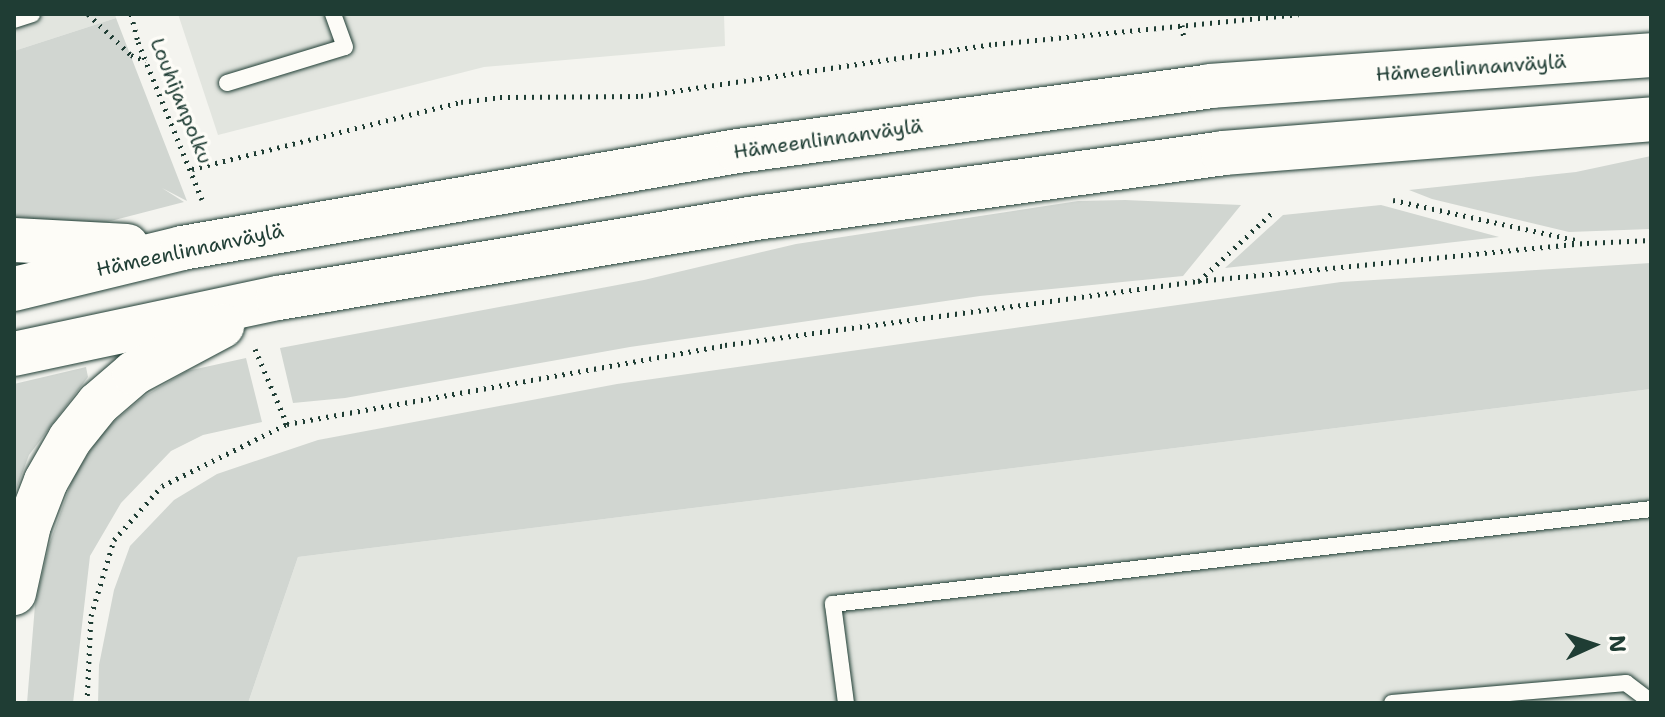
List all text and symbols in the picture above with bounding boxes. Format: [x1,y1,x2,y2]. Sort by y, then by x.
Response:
street label: Louhijanpolku [145,35,217,167]
street label: Hämeenlinnanväylä [1375,49,1567,87]
street label: Hämeenlinnanväylä [732,114,924,164]
street label: Hämeenlinnanväylä [94,218,286,282]
north arrow [1553,605,1633,685]
text: N [1603,634,1632,653]

